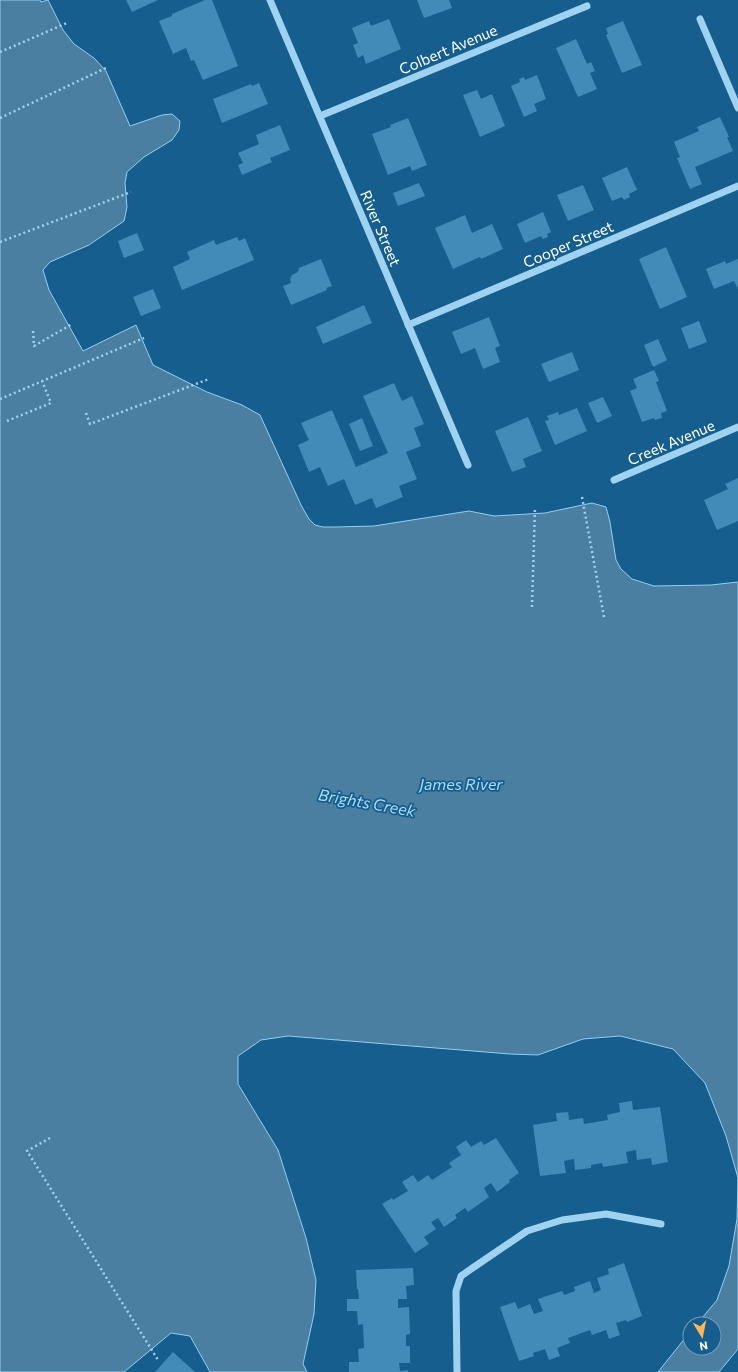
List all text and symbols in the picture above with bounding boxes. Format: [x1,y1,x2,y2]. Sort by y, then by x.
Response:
street label: Colbert Avenue [396,20,500,78]
street label: River Street [357,187,405,269]
street label: Cooper Street [520,217,616,271]
street label: Creek Avenue [625,416,717,468]
water label: James River [417,774,503,793]
water label: Brights Creek [317,784,417,820]
north arrow [682,1316,722,1356]
text: N [699,1339,709,1353]

